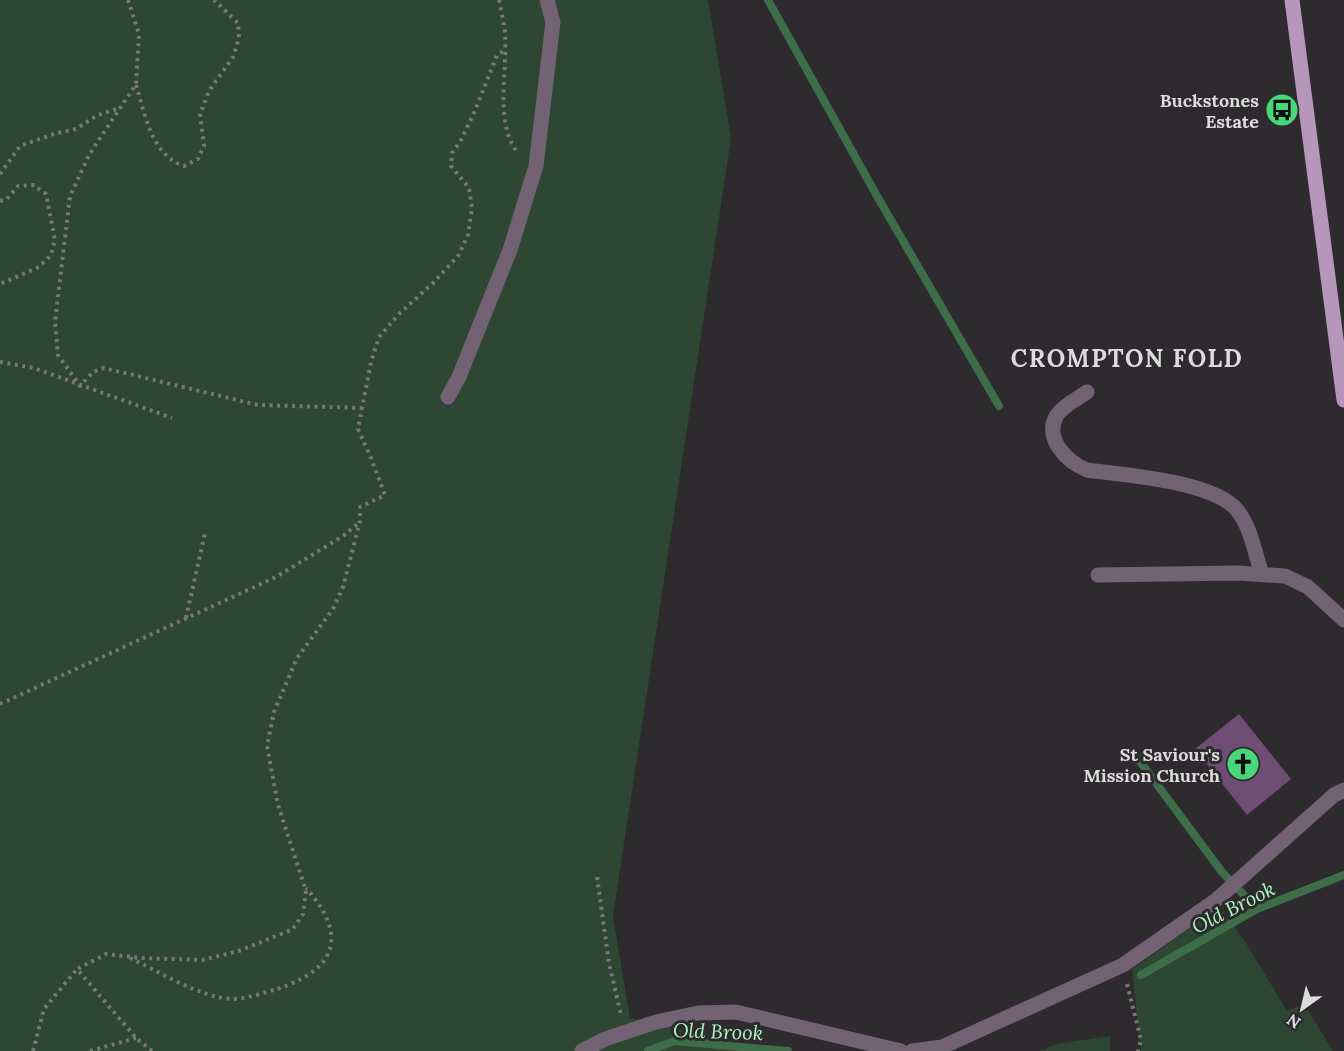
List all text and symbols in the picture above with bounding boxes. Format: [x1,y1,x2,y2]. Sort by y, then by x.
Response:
place label: Buckstones Estate [1160,89,1259,133]
bus stop icon: Buckstones Estate [1264,92,1300,128]
district label: CROMPTON FOLD [1011,343,1243,374]
place label: St Saviour's Mission Church [1083,743,1220,787]
church icon: St Saviour's Mission Church [1225,746,1261,782]
water label: Old Brook [1187,875,1279,939]
north arrow [1272,979,1332,1039]
text: N [1283,1010,1304,1033]
water label: Old Brook [672,1017,764,1045]

